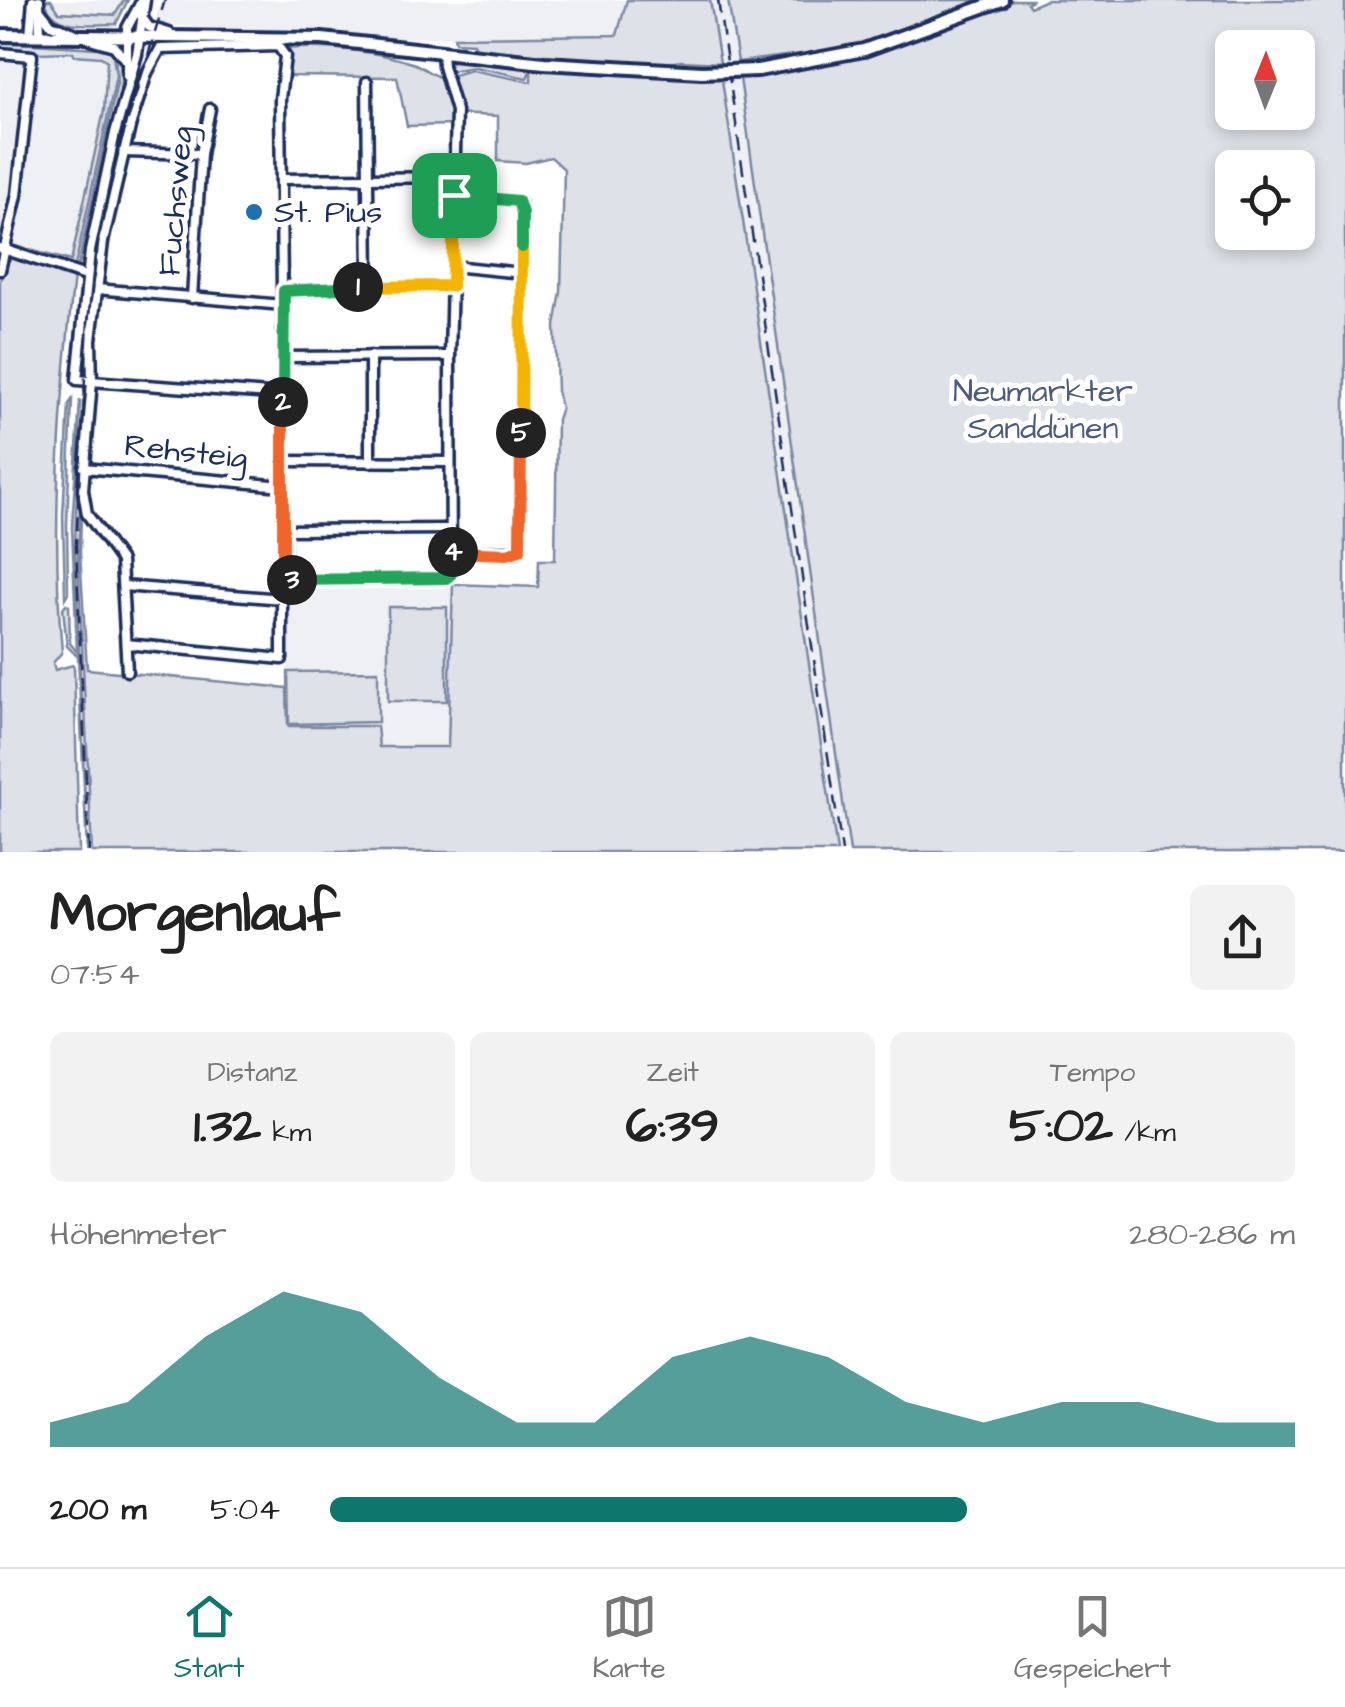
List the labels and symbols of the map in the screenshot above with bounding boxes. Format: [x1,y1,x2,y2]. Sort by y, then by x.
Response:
north arrow [1215,30,1315,130]
street label: Fuchsweg [147,124,205,278]
pin [412,153,497,238]
place label: St. Pius [274,190,382,235]
marker: St. Pius [243,201,265,223]
pin: 1 [333,262,383,312]
park label: Neumarkter Sanddünen [953,369,1133,451]
pin: 2 [258,377,308,427]
pin: 5 [496,408,546,458]
street label: Rehsteig [122,423,250,481]
pin: 4 [428,527,478,577]
pin: 3 [267,555,317,605]

